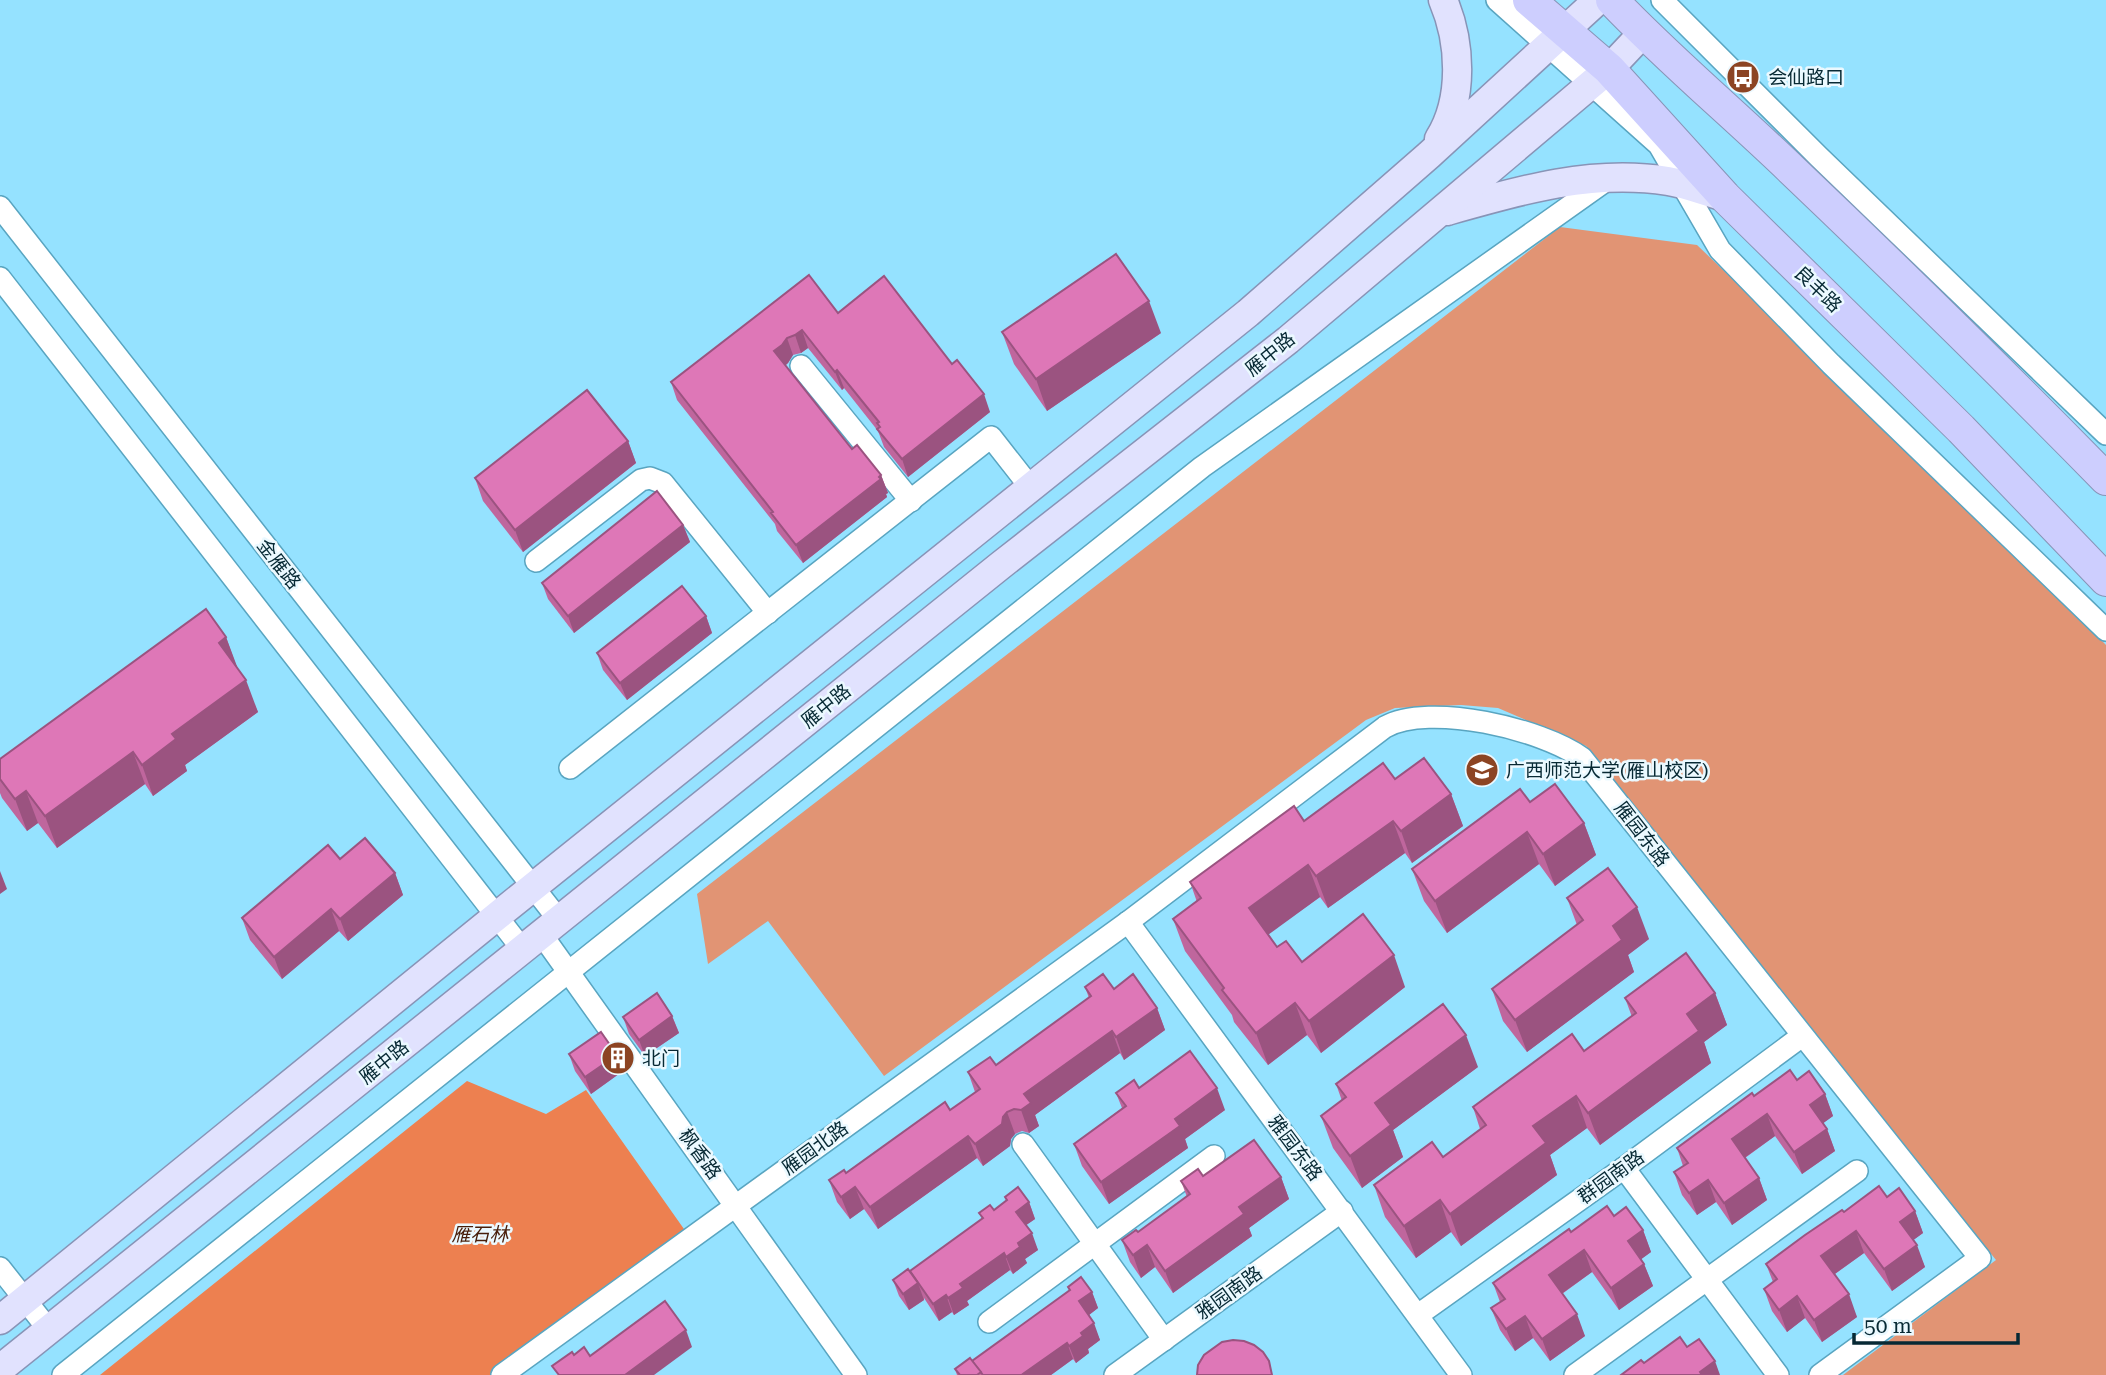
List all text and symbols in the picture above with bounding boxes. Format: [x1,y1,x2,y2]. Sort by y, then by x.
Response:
bus stop icon: 会仙路口 [1724,58,1762,96]
place label: 会仙路口 [1768,66,1844,89]
street label: 良丰路 [1790,261,1846,317]
street label: 雁中路 [1241,327,1299,381]
street label: 金雁路 [252,534,306,594]
street label: 雁中路 [797,679,855,733]
school or university icon: 广西师范大学(雁山校区) [1463,751,1501,789]
place label: 广西师范大学(雁山校区) [1506,759,1708,782]
street label: 雁园东路 [1610,797,1674,871]
street label: 雁中路 [355,1035,413,1089]
building icon: 北门 [599,1039,637,1077]
place label: 北门 [642,1047,680,1070]
street label: 雅园东路 [1263,1111,1327,1185]
street label: 雁园北路 [777,1116,853,1180]
street label: 枫香路 [674,1124,726,1184]
street label: 群园南路 [1573,1145,1649,1209]
park label: 雁石林 [451,1223,510,1246]
street label: 雅园南路 [1191,1261,1267,1325]
scale bar [1854,1302,2018,1346]
text: 50 m [1864,1314,1912,1338]

